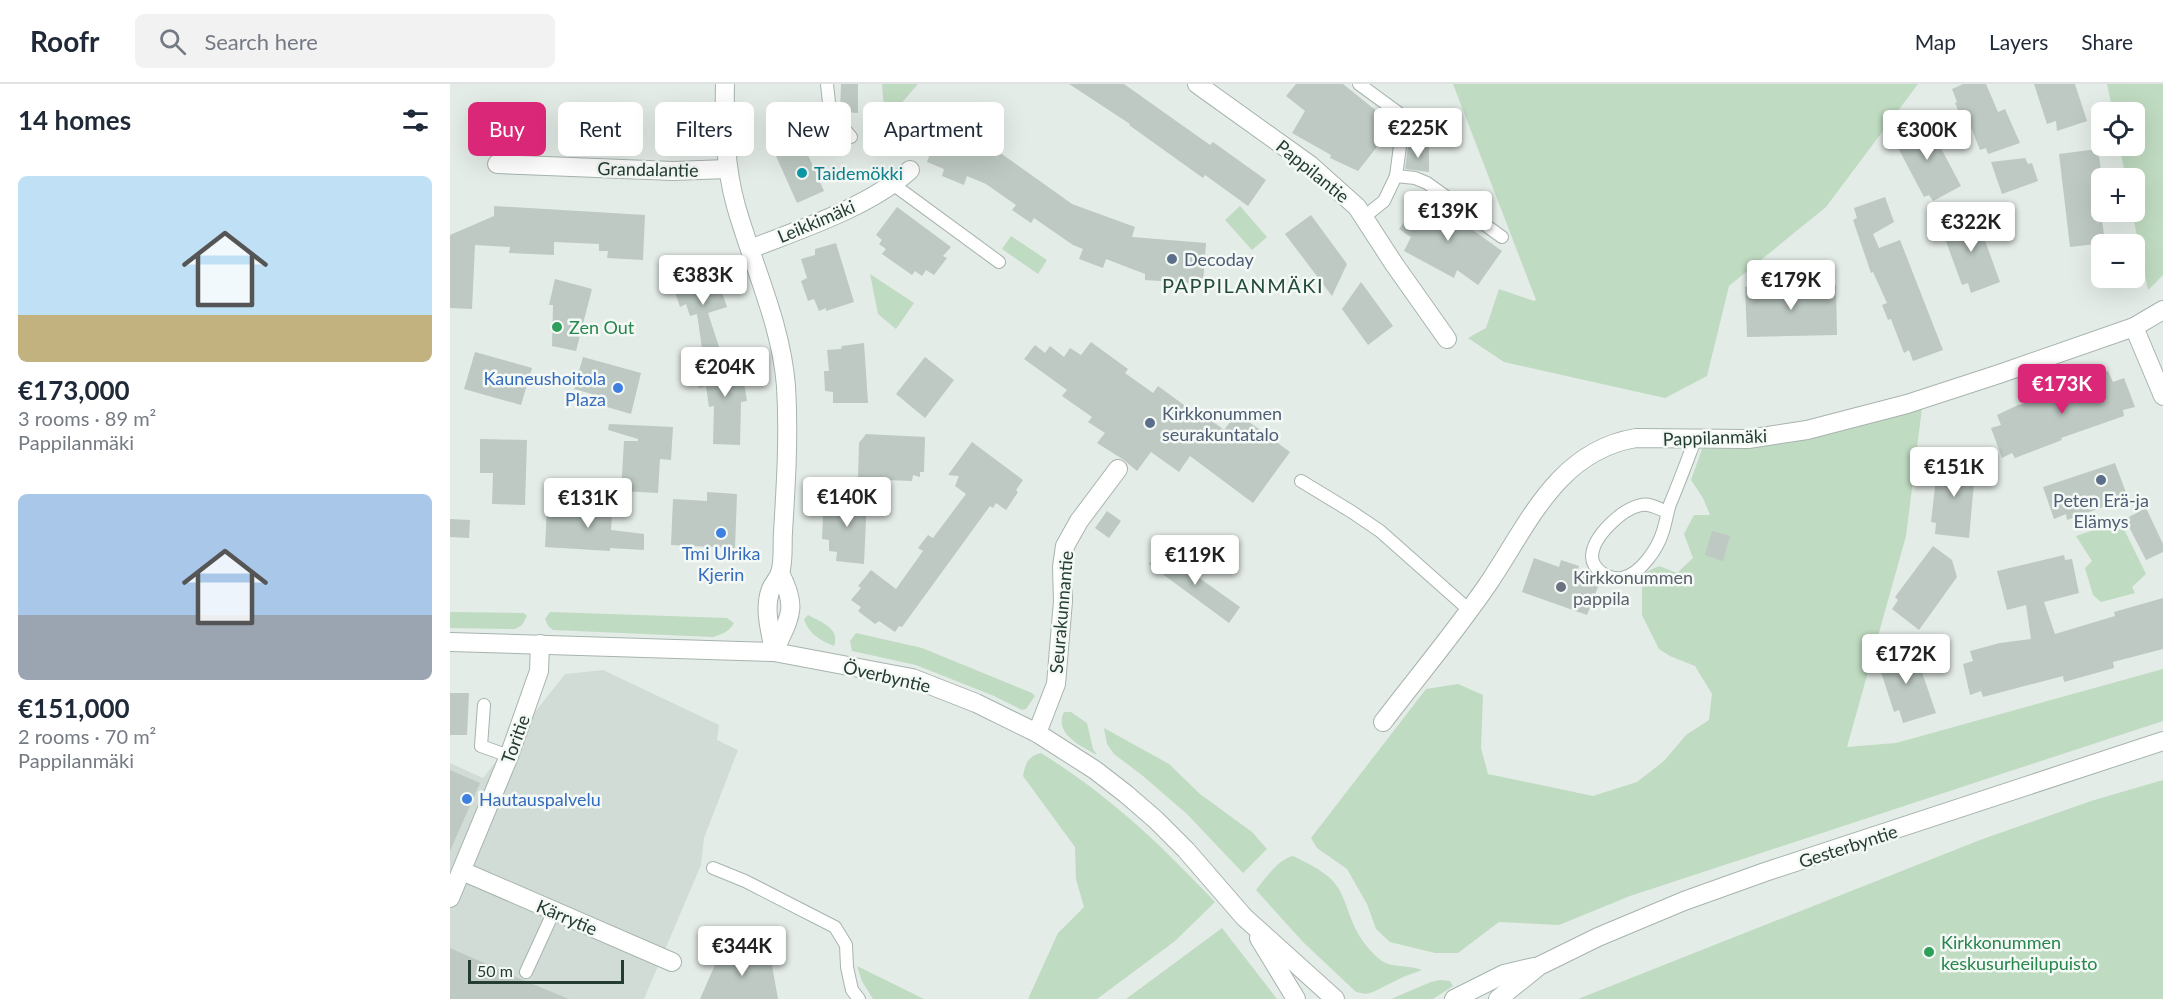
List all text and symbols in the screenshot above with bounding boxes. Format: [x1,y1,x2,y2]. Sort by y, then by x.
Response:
search box [135,14,555,68]
text: Roofr [30,24,99,58]
icon: search [156,25,189,58]
text: Search here [204,28,318,55]
text: Map [1915,29,1956,54]
text: Layers [1989,29,2048,54]
text: Share [2081,29,2133,54]
chip: Buy [468,102,546,156]
chip: Rent [558,102,643,156]
chip: Filters [655,102,754,156]
chip: New [766,102,851,156]
chip: Apartment [863,102,1004,156]
map controls [2091,102,2145,288]
button: locate [2091,102,2145,156]
text: 14 homes [18,104,131,136]
icon: filters [399,104,432,137]
pin: €225K [1376,108,1460,159]
pin: €300K [1885,110,1969,161]
text: €225K [1388,115,1448,139]
text: €300K [1897,117,1957,141]
street label: Pappilantie [1272,135,1354,207]
street label: Grandalantie [597,157,699,181]
place label: Taidemökki [814,162,903,184]
marker: Taidemökki [795,166,809,180]
button: + [2091,168,2145,222]
pin: €139K [1406,191,1490,242]
street label: Leikkimäki [774,195,858,247]
text: €139K [1418,198,1478,222]
pin: €322K [1929,202,2013,253]
text: €322K [1941,209,2001,233]
icon: home [171,215,279,323]
button: − [2091,234,2145,288]
place label: Decoday [1184,248,1255,270]
marker: Decoday [1165,252,1179,266]
pin: €383K [661,255,745,306]
pin: €179K [1749,260,1833,311]
text: €383K [673,262,733,286]
text: €179K [1761,267,1821,291]
district label: PAPPILANMÄKI [1162,273,1324,297]
place label: Zen Out [569,316,635,338]
marker: Zen Out [550,320,564,334]
pin: €204K [683,347,767,398]
text: €204K [695,354,755,378]
pin: €173K [2020,364,2104,415]
place label: Kauneushoitola Plaza [483,367,606,410]
text: €173K [2032,371,2092,395]
text: €173,000 [18,374,130,406]
marker: Kauneushoitola Plaza [611,381,625,395]
place label: Kirkkonummen seurakuntatalo [1162,402,1282,445]
text: 3 rooms · 89 m² [18,406,156,430]
marker: Kirkkonummen seurakuntatalo [1143,416,1157,430]
street label: Pappilanmäki [1662,424,1768,450]
text: Pappilanmäki [18,430,134,454]
pin: €151K [1912,447,1996,498]
text: €151K [1924,454,1984,478]
marker: Peten Erä-ja Elämys [2094,473,2108,487]
pin: €140K [805,477,889,528]
pin: €131K [546,478,630,529]
text: €140K [817,484,877,508]
text: €131K [558,485,618,509]
place label: Peten Erä-ja Elämys [2053,489,2149,532]
marker: Tmi Ulrika Kjerin [714,526,728,540]
icon: home [171,533,279,641]
pin: €119K [1153,535,1237,586]
place label: Tmi Ulrika Kjerin [682,542,760,585]
text: €119K [1165,542,1225,566]
street label: Seurakunnantie [1045,550,1077,674]
place label: Kirkkonummen pappila [1573,566,1693,609]
marker: Kirkkonummen pappila [1554,580,1568,594]
pin: €172K [1864,634,1948,685]
text: €172K [1876,641,1936,665]
street label: Överbyntie [841,655,933,697]
text: €151,000 [18,692,130,724]
street label: Toritie [496,712,534,766]
text: 2 rooms · 70 m² [18,724,156,748]
text: Pappilanmäki [18,748,134,772]
place label: Hautauspalvelu [479,788,601,810]
marker: Hautauspalvelu [460,792,474,806]
street label: Gesterbyntie [1796,820,1900,872]
street label: Kärrytie [533,894,601,940]
pin: €344K [700,926,784,977]
place label: Kirkkonummen keskusurheilupuisto [1941,931,2098,974]
text: €344K [712,933,772,957]
marker: Kirkkonummen keskusurheilupuisto [1922,945,1936,959]
scale bar [468,957,624,984]
text: 50 m [477,961,513,980]

